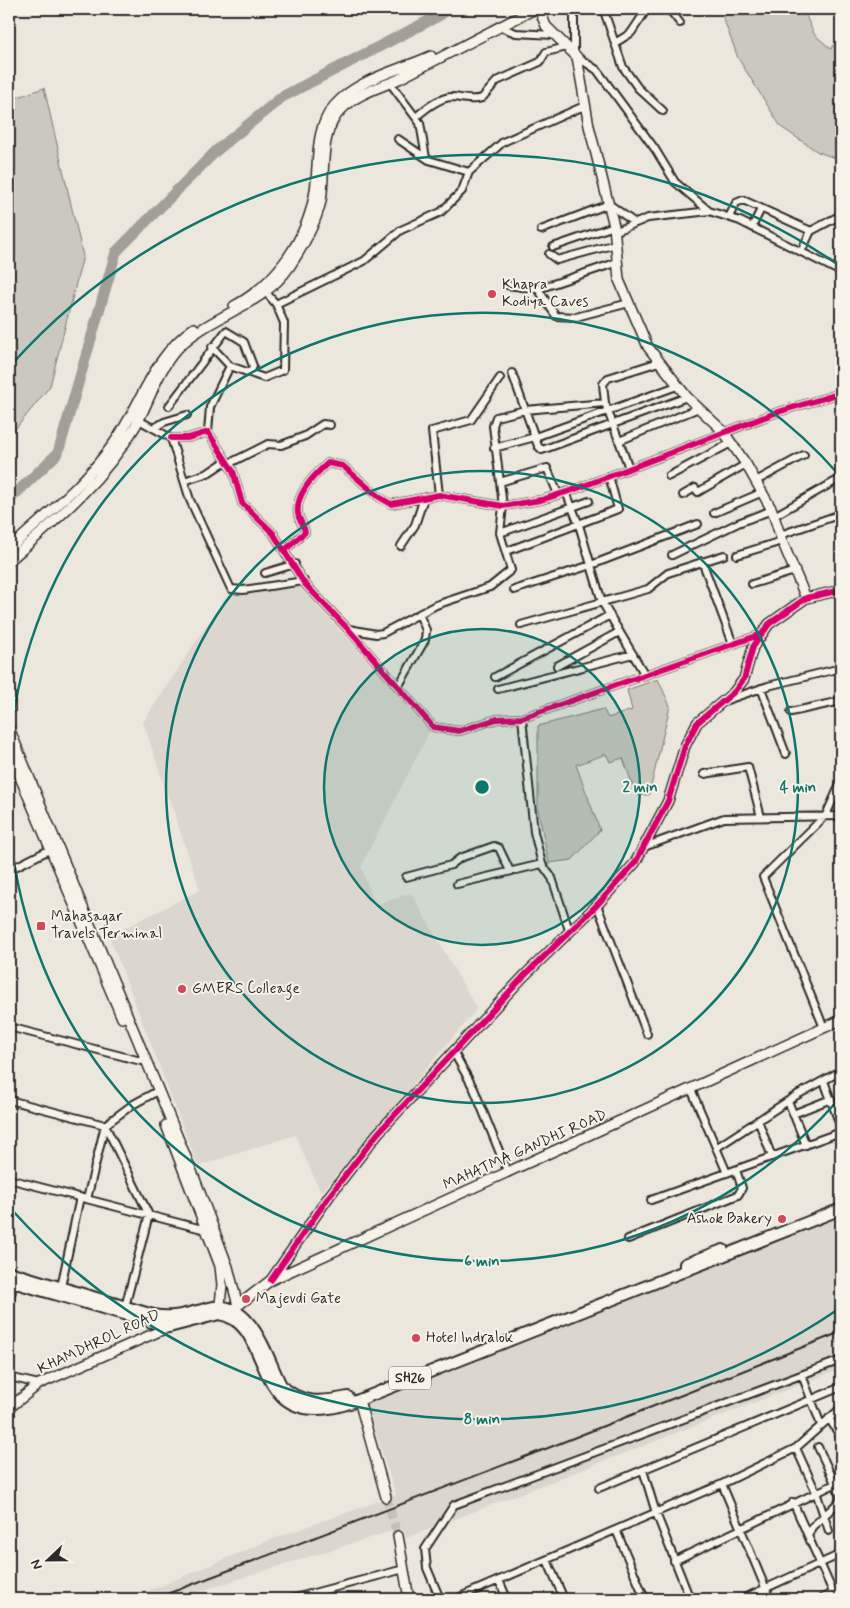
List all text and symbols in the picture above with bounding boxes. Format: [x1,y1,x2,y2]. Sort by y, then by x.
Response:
place label: Khapra Kodiya Caves [502,275,588,312]
marker: Khapra Kodiya Caves [486,288,498,300]
centre of rings [473,778,491,796]
text: 2 min [622,778,658,798]
text: 4 min [780,778,816,798]
place label: Mahasagar Travels Terminal [51,907,162,944]
marker: Mahasagar Travels Terminal [35,920,47,932]
place label: GMERS Colleage [192,979,300,1000]
marker: GMERS Colleage [176,983,188,995]
street label: MAHATMA GANDHI ROAD [440,1105,610,1195]
place label: Ashok Bakery [687,1209,772,1229]
marker: Ashok Bakery [776,1213,788,1225]
text: 6 min [464,1252,500,1272]
place label: Majevdi Gate [256,1289,341,1309]
marker: Majevdi Gate [240,1293,252,1305]
street label: KHAMDHROL ROAD [35,1305,163,1379]
place label: Hotel Indralok [426,1328,514,1348]
marker: Hotel Indralok [410,1332,422,1344]
road number: SH26 [389,1366,431,1390]
text: 8 min [464,1410,500,1430]
north arrow [22,1536,72,1586]
text: N [27,1557,47,1572]

